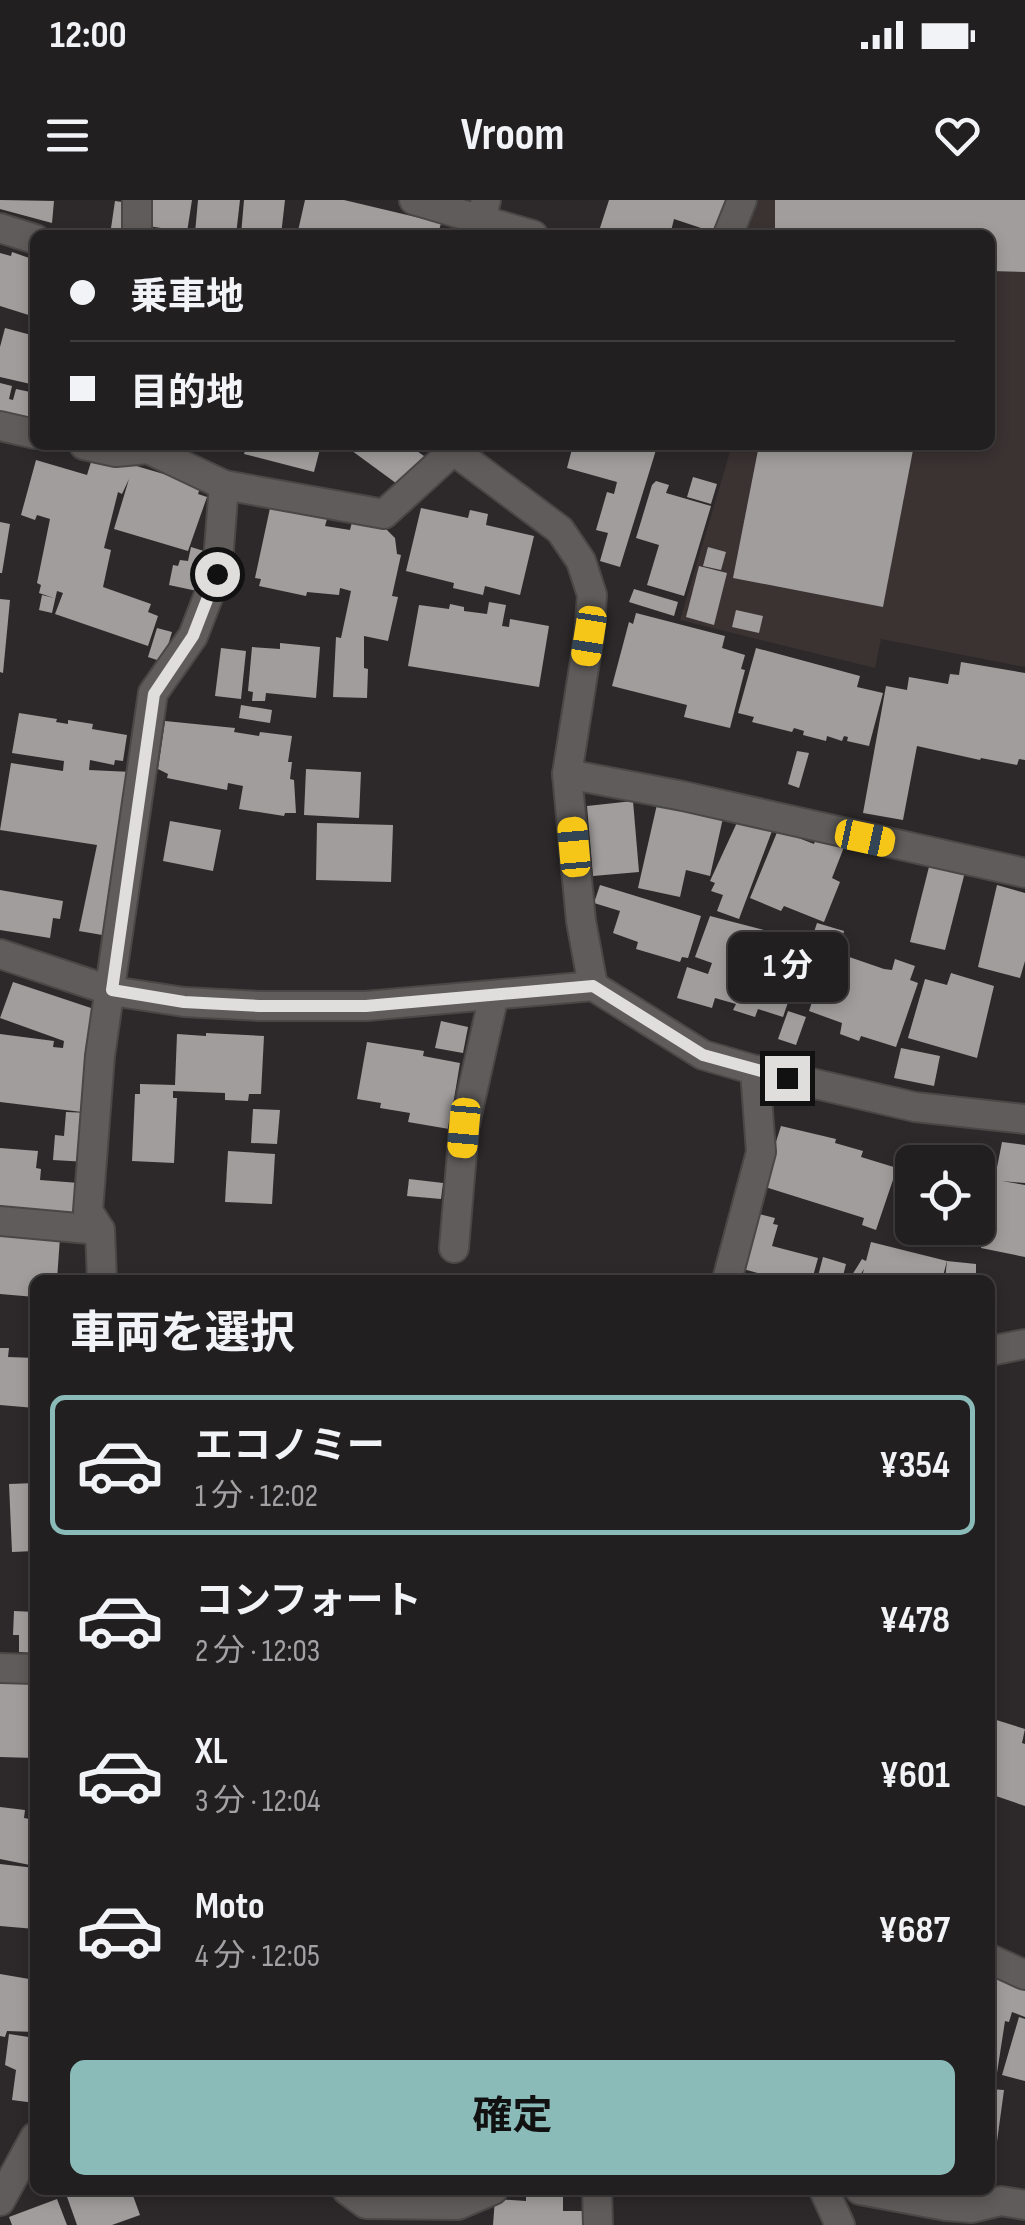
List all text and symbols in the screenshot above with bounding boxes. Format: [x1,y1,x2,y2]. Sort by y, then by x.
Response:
text: 12:00 [50,13,127,58]
icon: menu [40,108,95,163]
text: Vroom [461,108,564,163]
icon: heart [930,108,985,163]
text: 乗車地 [130,275,244,320]
text: 目的地 [130,371,244,416]
route start [195,552,240,597]
car [569,604,609,668]
car [556,816,592,878]
car [833,817,897,859]
callout: 1 分 [727,933,847,1003]
text: 1 分 [763,947,813,986]
route end [765,1056,810,1101]
car [446,1097,482,1159]
map controls [895,1145,995,1245]
button: locate [895,1145,995,1245]
text: 車両を選択 [70,1307,295,1362]
icon: car [75,1420,165,1510]
text: エコノミー [195,1424,385,1469]
text: ¥354 [879,1443,950,1488]
text: 1 分 · 12:02 [195,1477,318,1516]
icon: car [75,1575,165,1665]
text: コンフォート [195,1579,422,1624]
text: ¥478 [880,1598,950,1643]
text: 2 分 · 12:03 [195,1632,320,1671]
text: XL [195,1729,228,1774]
icon: car [75,1730,165,1820]
text: ¥601 [880,1753,950,1798]
text: 3 分 · 12:04 [195,1782,320,1821]
text: Moto [195,1884,265,1929]
icon: car [75,1885,165,1975]
text: ¥687 [878,1908,950,1953]
text: 4 分 · 12:05 [195,1937,320,1976]
button: 確定 [70,2060,955,2175]

